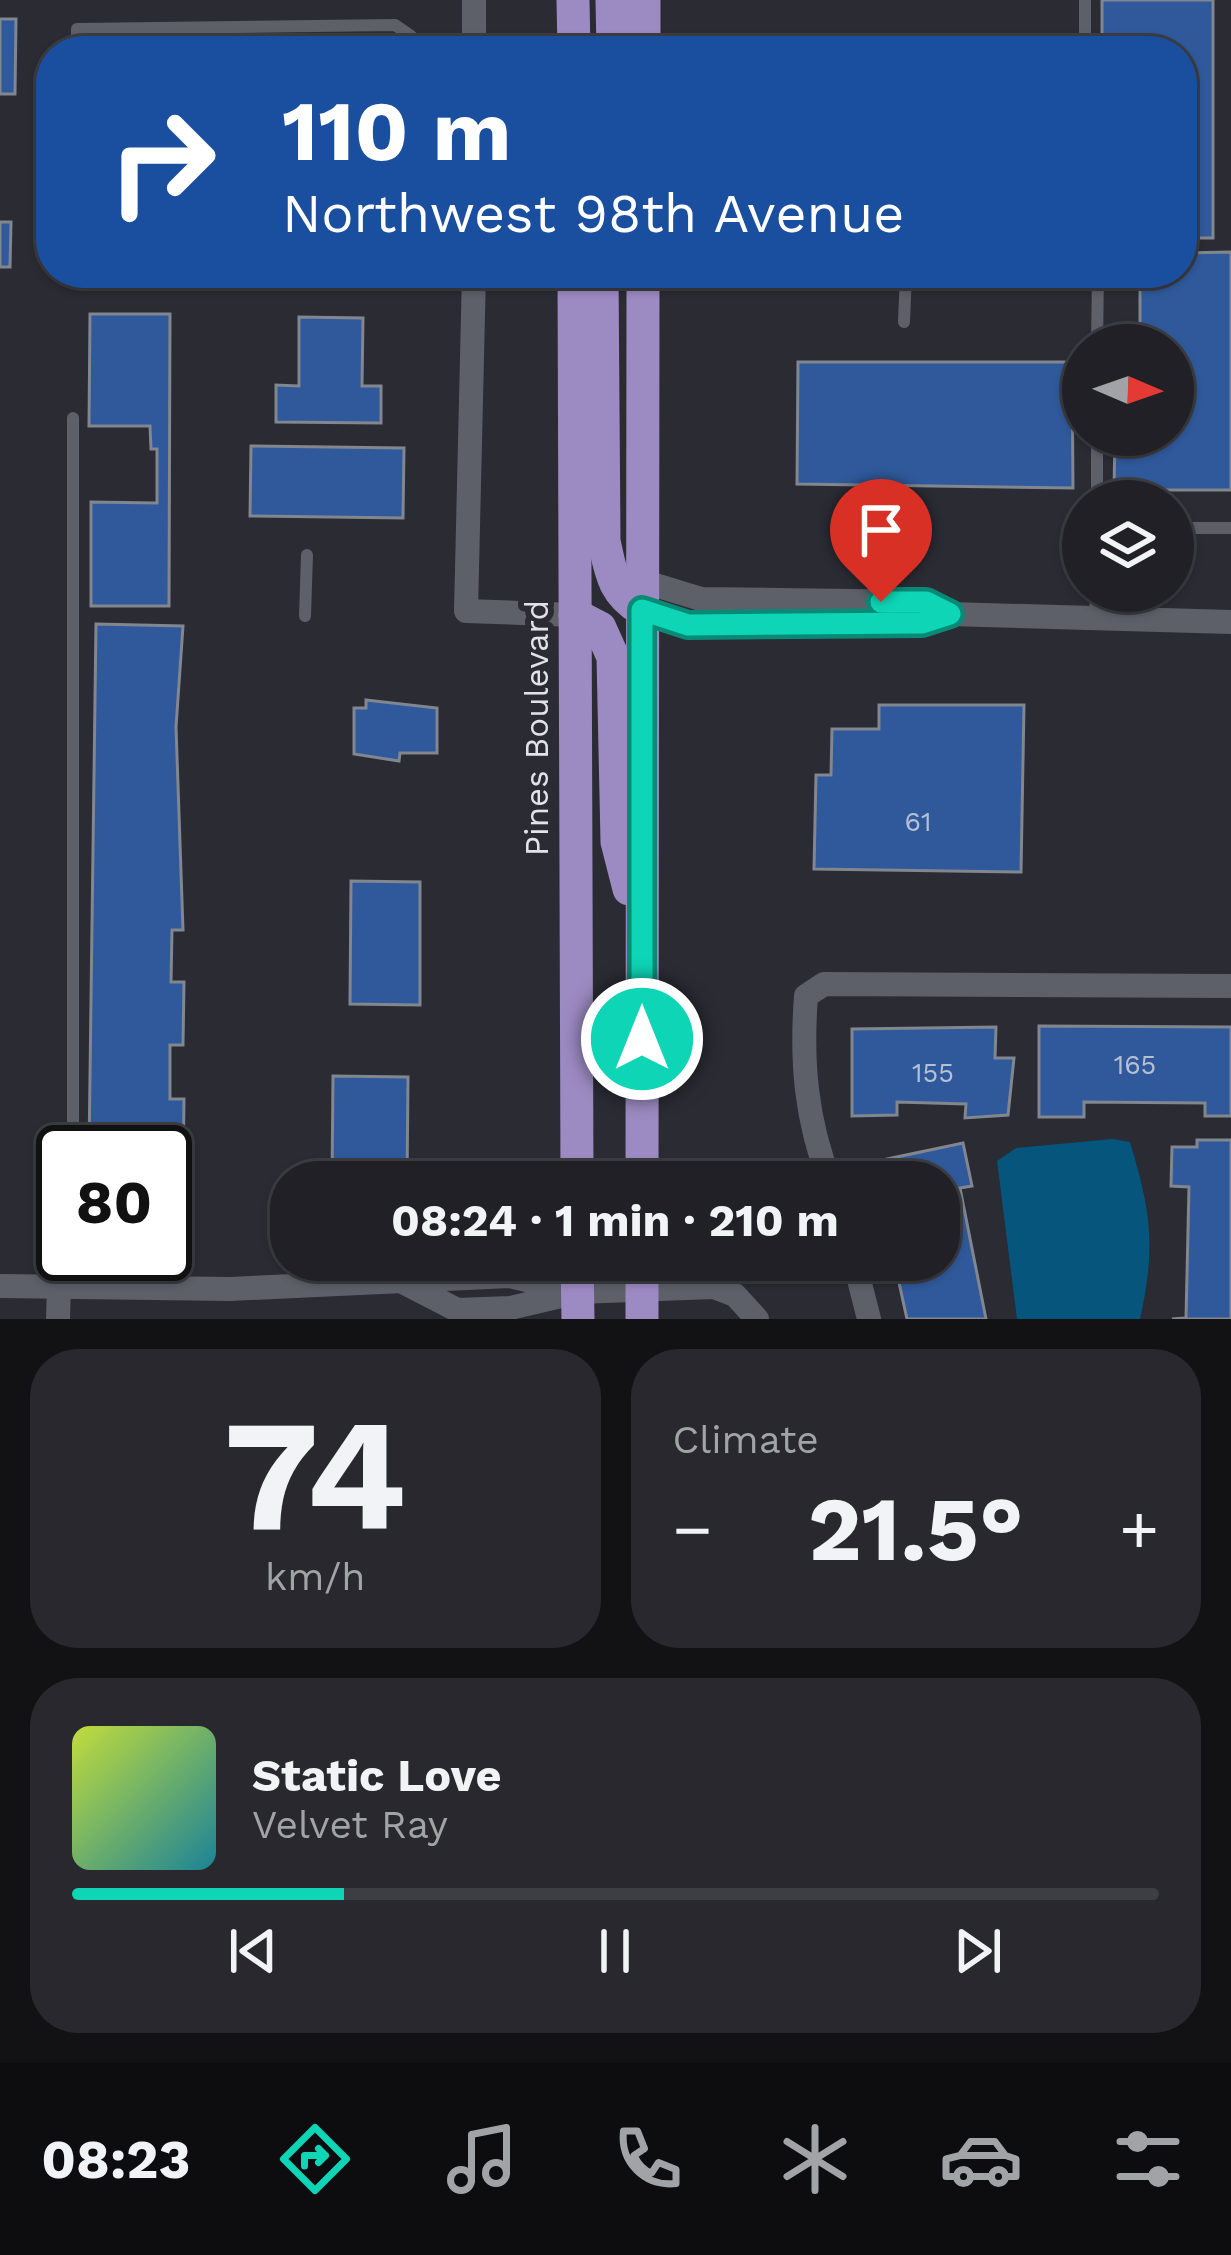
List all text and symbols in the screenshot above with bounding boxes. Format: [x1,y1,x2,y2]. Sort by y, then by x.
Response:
text: 110 m [282,82,512,180]
icon: right [84,84,240,240]
text: Northwest 98th Avenue [282,182,904,245]
north arrow [1062,324,1194,456]
map controls [1062,324,1194,612]
pin [830,479,932,602]
button: layers [1062,480,1194,612]
icon: arrive [848,497,914,563]
street label: Pines Boulevard [517,600,556,856]
house number: 61 [905,806,931,838]
position arrow [579,976,705,1102]
house number: 165 [1114,1049,1156,1081]
house number: 155 [912,1057,954,1089]
speed limit sign: 80 [36,1125,192,1281]
text: 08:24 · 1 min · 210 m [391,1194,839,1247]
text: 74 [224,1384,406,1567]
text: Climate [673,1417,819,1462]
text: 21.5° [808,1476,1024,1582]
text: − [673,1491,712,1568]
text: + [1119,1491,1159,1568]
text: km/h [265,1554,365,1599]
text: Static Love [252,1749,502,1802]
text: Velvet Ray [252,1802,448,1847]
icon: previous [220,1918,286,1984]
icon: pause [582,1918,648,1984]
icon: next [945,1918,1011,1984]
icon: directions [273,2117,357,2201]
icon: music [440,2117,524,2201]
icon: phone [606,2117,690,2201]
icon: climate [773,2117,857,2201]
icon: car [939,2117,1023,2201]
icon: filters [1106,2117,1190,2201]
text: 08:23 [41,2128,190,2191]

